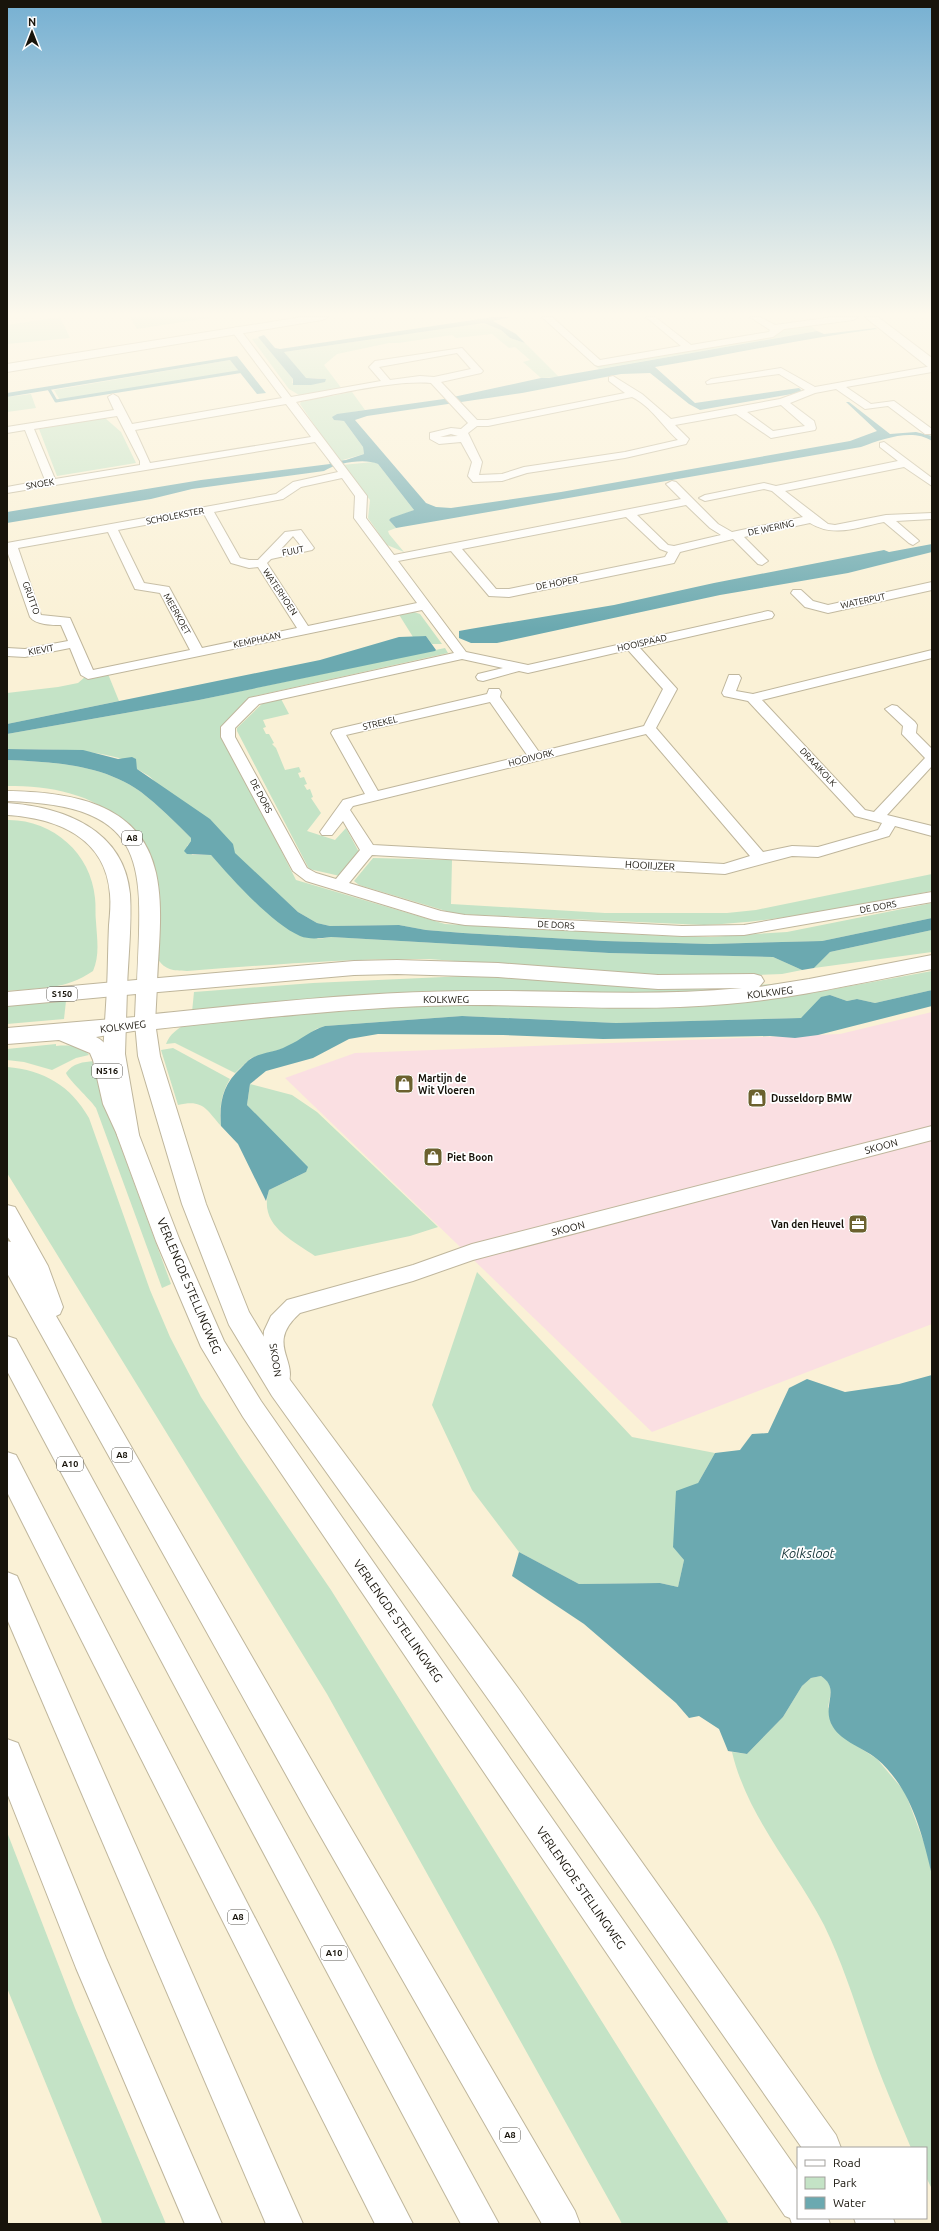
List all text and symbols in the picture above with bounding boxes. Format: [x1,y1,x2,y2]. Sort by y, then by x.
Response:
north arrow [12,12,52,52]
text: N [28,16,36,28]
street label: SNOEK [25,476,55,491]
street label: SCHOLEKSTER [145,505,205,527]
street label: DE WERING [747,518,795,538]
street label: FUUT [281,544,305,558]
street label: WATERHOEN [261,567,299,617]
street label: DE HOPER [535,574,579,592]
street label: GRUTTO [20,580,42,616]
street label: WATERPUT [840,591,886,611]
street label: MEERKOET [162,592,192,636]
street label: KEMPHAAN [232,630,282,650]
street label: HOOISPAAD [616,632,668,654]
street label: KIEVIT [27,643,55,657]
street label: STREKEL [362,714,399,732]
street label: DRAAIKOLK [798,746,839,789]
street label: HOOIVORK [507,747,555,768]
street label: DE DORS [248,777,274,815]
road number: A8 [122,831,142,845]
street label: HOOIIJZER [625,859,675,872]
street label: DE DORS [859,899,897,915]
street label: DE DORS [537,919,575,931]
street label: KOLKWEG [746,984,794,1001]
road number: S150 [47,987,77,1001]
street label: KOLKWEG [423,994,469,1005]
street label: KOLKWEG [99,1018,147,1035]
road number: N516 [92,1064,122,1078]
shop icon: Martijn de Wit Vloeren [393,1073,415,1095]
place label: Martijn de Wit Vloeren [418,1073,475,1096]
shop icon: Dusseldorp BMW [746,1087,768,1109]
place label: Dusseldorp BMW [771,1093,852,1104]
street label: SKOON [863,1137,899,1156]
shop icon: Piet Boon [422,1146,444,1168]
place label: Piet Boon [447,1152,493,1163]
office icon: Van den Heuvel [847,1213,869,1235]
street label: VERLENGDE STELLINGWEG [155,1216,224,1356]
street label: SKOON [550,1219,586,1238]
place label: Van den Heuvel [771,1219,844,1230]
street label: SKOON [267,1343,284,1378]
road number: A8 [112,1448,132,1462]
road number: A10 [57,1457,83,1471]
water label: Kolksloot [781,1546,836,1560]
street label: VERLENGDE STELLINGWEG [351,1557,446,1684]
street label: VERLENGDE STELLINGWEG [534,1824,629,1951]
road number: A8 [228,1910,248,1924]
road number: A10 [321,1946,347,1960]
road number: A8 [500,2128,520,2142]
legend [797,2147,927,2219]
text: Road [833,2156,861,2169]
text: Park [833,2176,857,2189]
text: Water [833,2196,866,2209]

